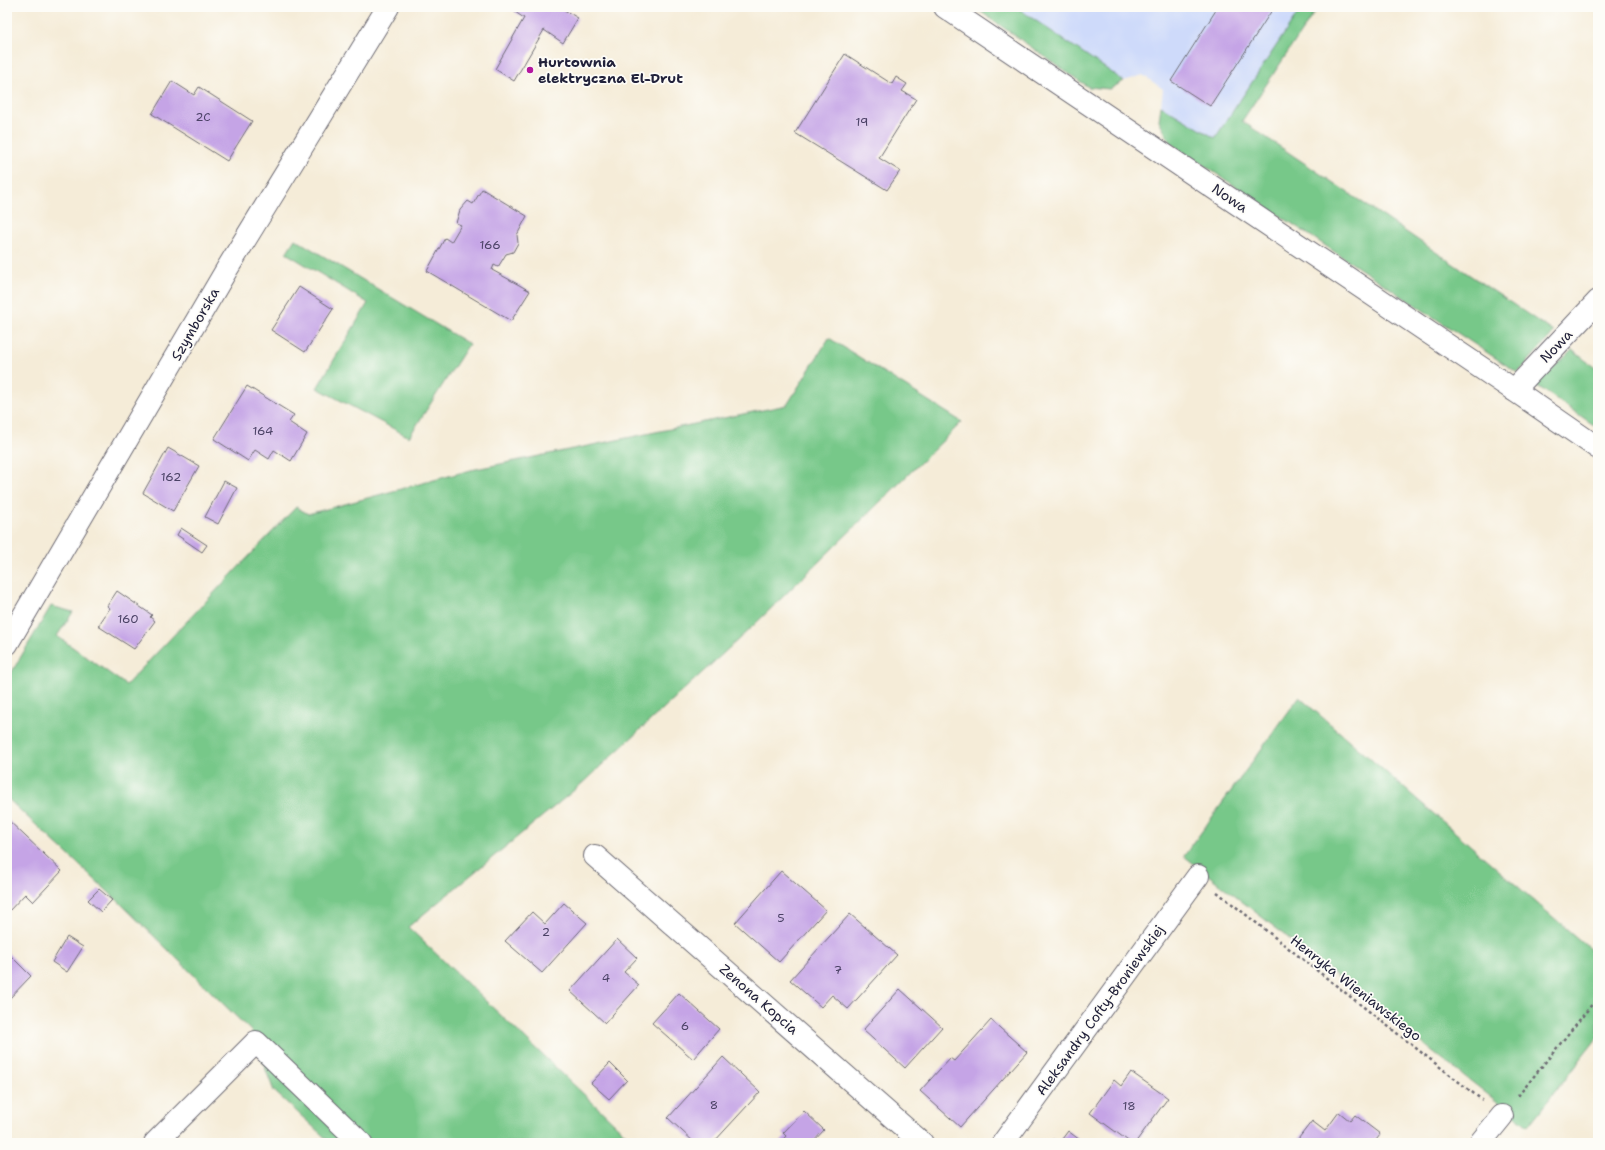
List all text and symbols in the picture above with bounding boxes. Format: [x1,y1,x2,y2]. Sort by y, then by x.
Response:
place label: Hurtownia elektryczna El-Drut [538,53,683,87]
marker: Hurtownia elektryczna El-Drut [525,65,535,75]
house number: 2C [195,109,211,125]
house number: 19 [856,114,868,130]
street label: Nowa [1209,179,1252,217]
house number: 166 [479,237,501,253]
street label: Szymborska [167,284,223,364]
street label: Nowa [1536,325,1576,366]
house number: 164 [253,423,273,439]
house number: 162 [161,469,181,485]
house number: 160 [117,611,139,627]
house number: 5 [777,910,785,926]
street label: Aleksandry Cofty-Broniewskiej [1032,921,1168,1099]
house number: 2 [542,924,550,940]
street label: Henryka Wieniawskiego [1287,931,1425,1045]
street label: Zenona Kopcia [716,960,802,1038]
house number: 7 [834,962,842,978]
house number: 4 [602,970,610,986]
house number: 6 [681,1018,689,1034]
house number: 8 [710,1097,718,1113]
house number: 18 [1122,1098,1136,1114]

